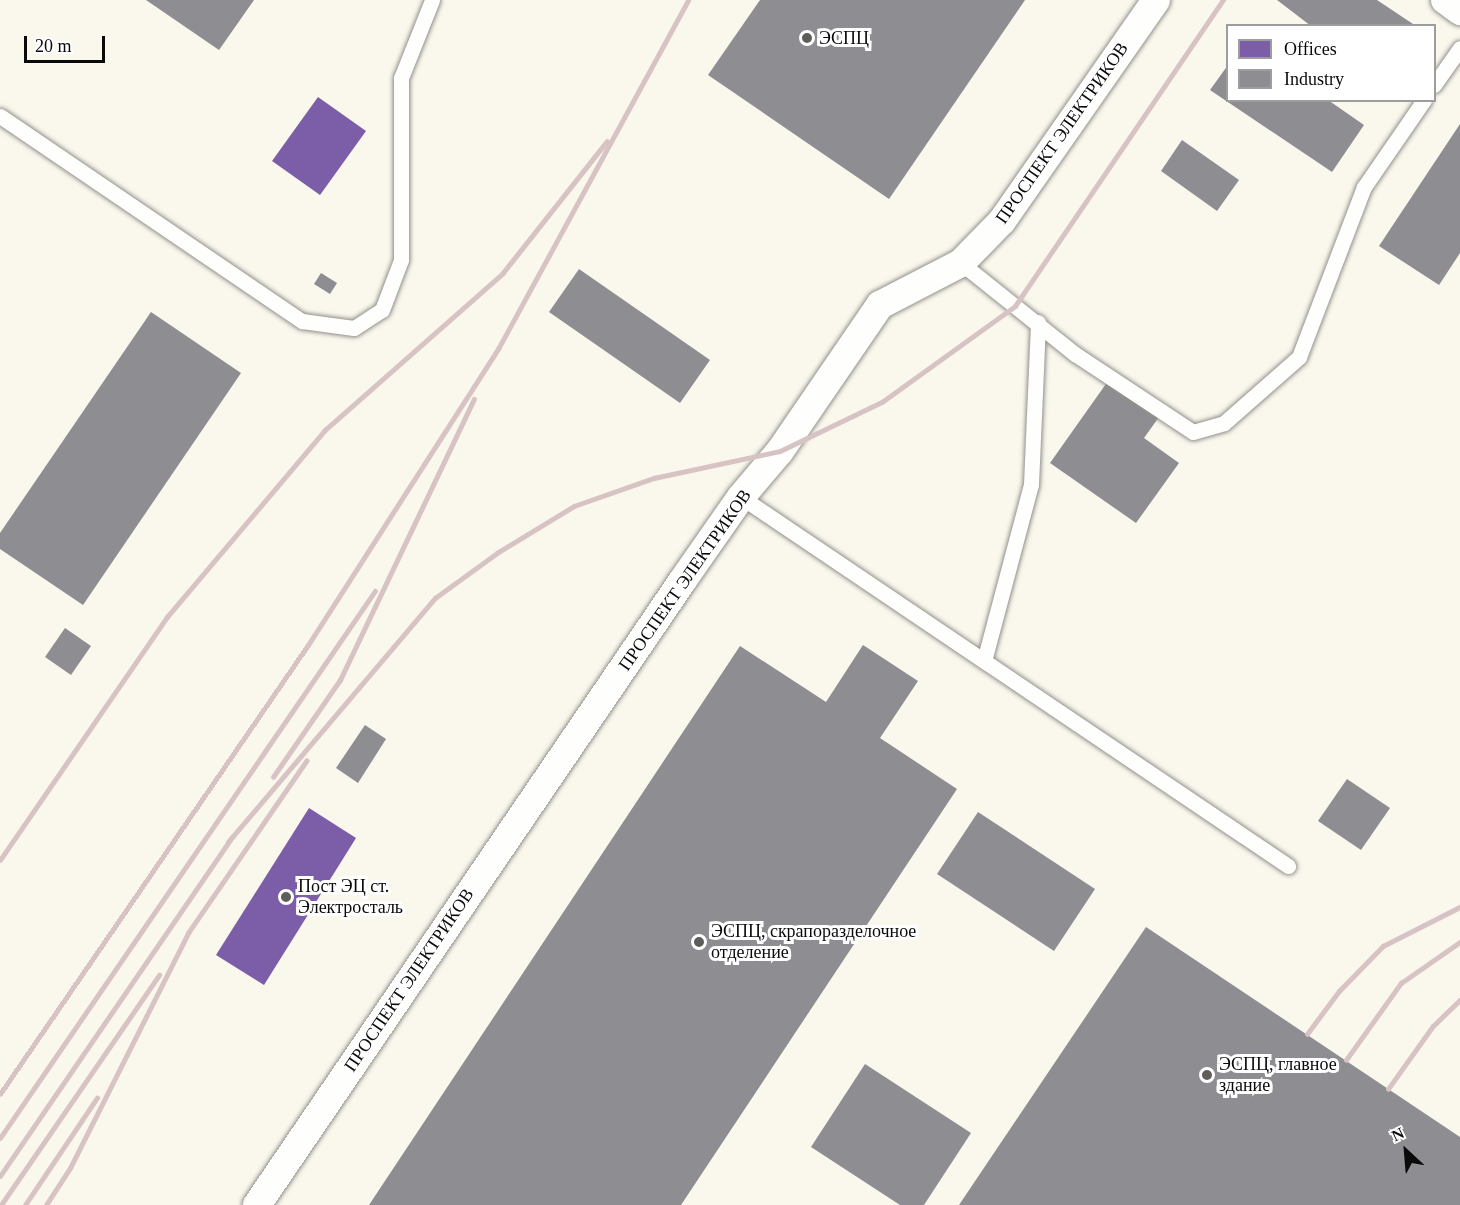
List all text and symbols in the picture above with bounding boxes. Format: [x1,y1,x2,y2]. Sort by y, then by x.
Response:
scale bar [27,24,108,62]
legend [1226,24,1436,102]
place label: ЭСПЦ [819,27,869,49]
marker: ЭСПЦ [800,31,814,45]
text: 20 m [35,36,72,56]
street label: ПРОСПЕКТ ЭЛЕКТРИКОВ [991,38,1133,228]
text: Offices [1284,39,1337,59]
text: Industry [1284,69,1344,89]
street label: ПРОСПЕКТ ЭЛЕКТРИКОВ [614,485,756,675]
place label: Пост ЭЦ ст. Электросталь [298,876,403,918]
street label: ПРОСПЕКТ ЭЛЕКТРИКОВ [340,884,478,1076]
marker: Пост ЭЦ ст. Электросталь [279,890,293,904]
place label: ЭСПЦ, скрапоразделочное отделение [711,921,916,964]
marker: ЭСПЦ, скрапоразделочное отделение [692,935,706,949]
place label: ЭСПЦ, главное здание [1219,1054,1337,1096]
marker: ЭСПЦ, главное здание [1200,1068,1214,1082]
north arrow [1376,1121,1436,1181]
text: N [1389,1124,1407,1145]

